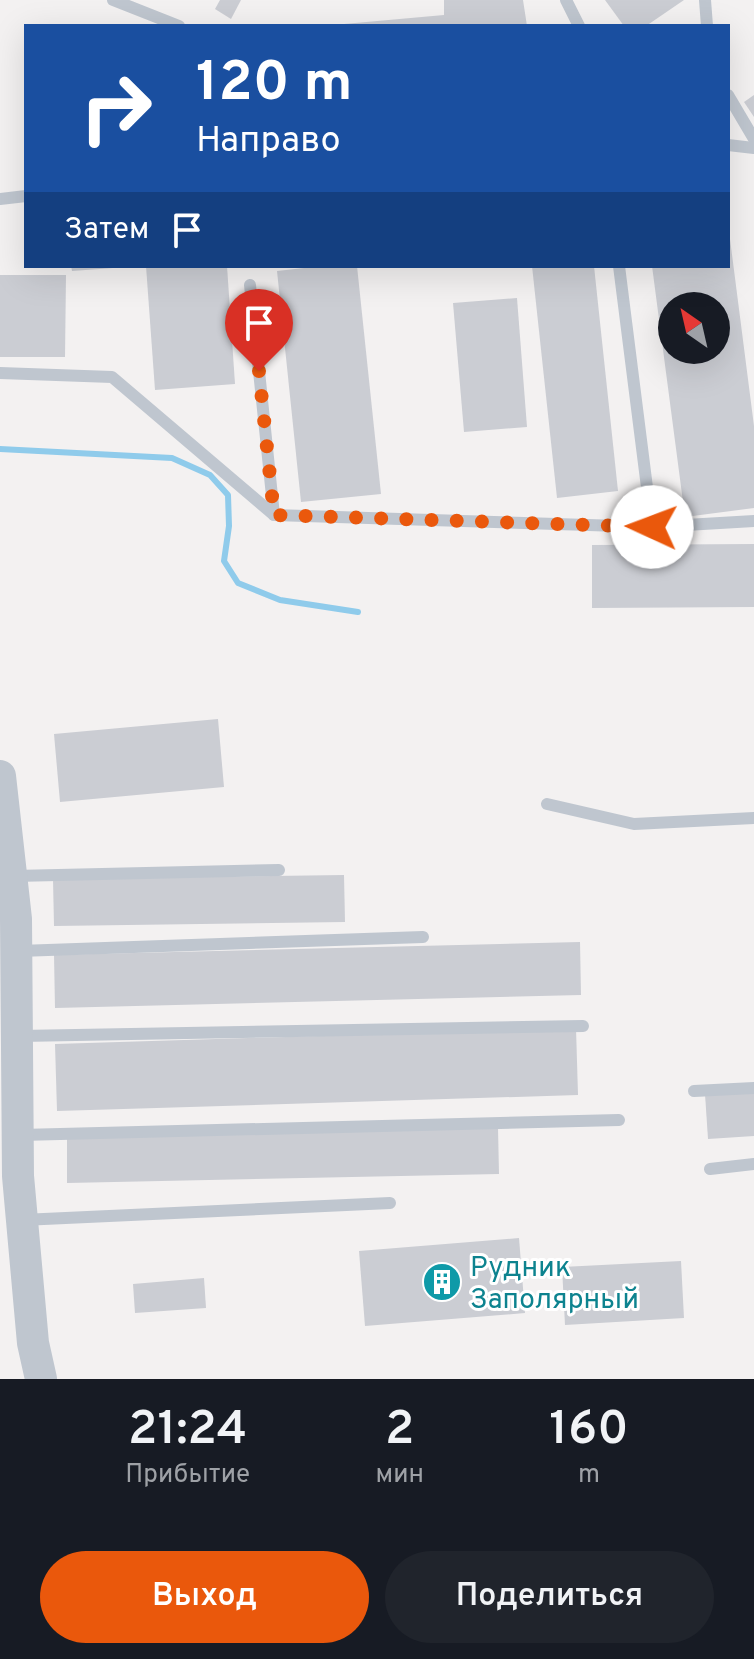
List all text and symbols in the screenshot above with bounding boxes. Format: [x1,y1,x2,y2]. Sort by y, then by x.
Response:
text: 120 m [196,50,353,120]
icon: right [64,56,168,160]
text: Направо [196,119,341,165]
icon: arrive [165,208,209,252]
text: Затем [64,212,149,249]
pin [225,289,293,371]
north arrow [658,292,730,364]
map controls [658,292,730,364]
icon: arrive [237,301,281,345]
position arrow [610,485,694,569]
place label: Рудник Заполярный [470,1251,639,1319]
building icon: Рудник Заполярный [421,1261,463,1303]
text: 21:24 [128,1401,247,1461]
text: 2 [385,1401,414,1461]
text: 160 [549,1401,629,1461]
text: Прибытие [125,1459,250,1492]
text: мин [375,1459,424,1492]
text: m [578,1459,600,1492]
button: Выход [40,1551,369,1643]
button: Поделиться [385,1551,714,1643]

